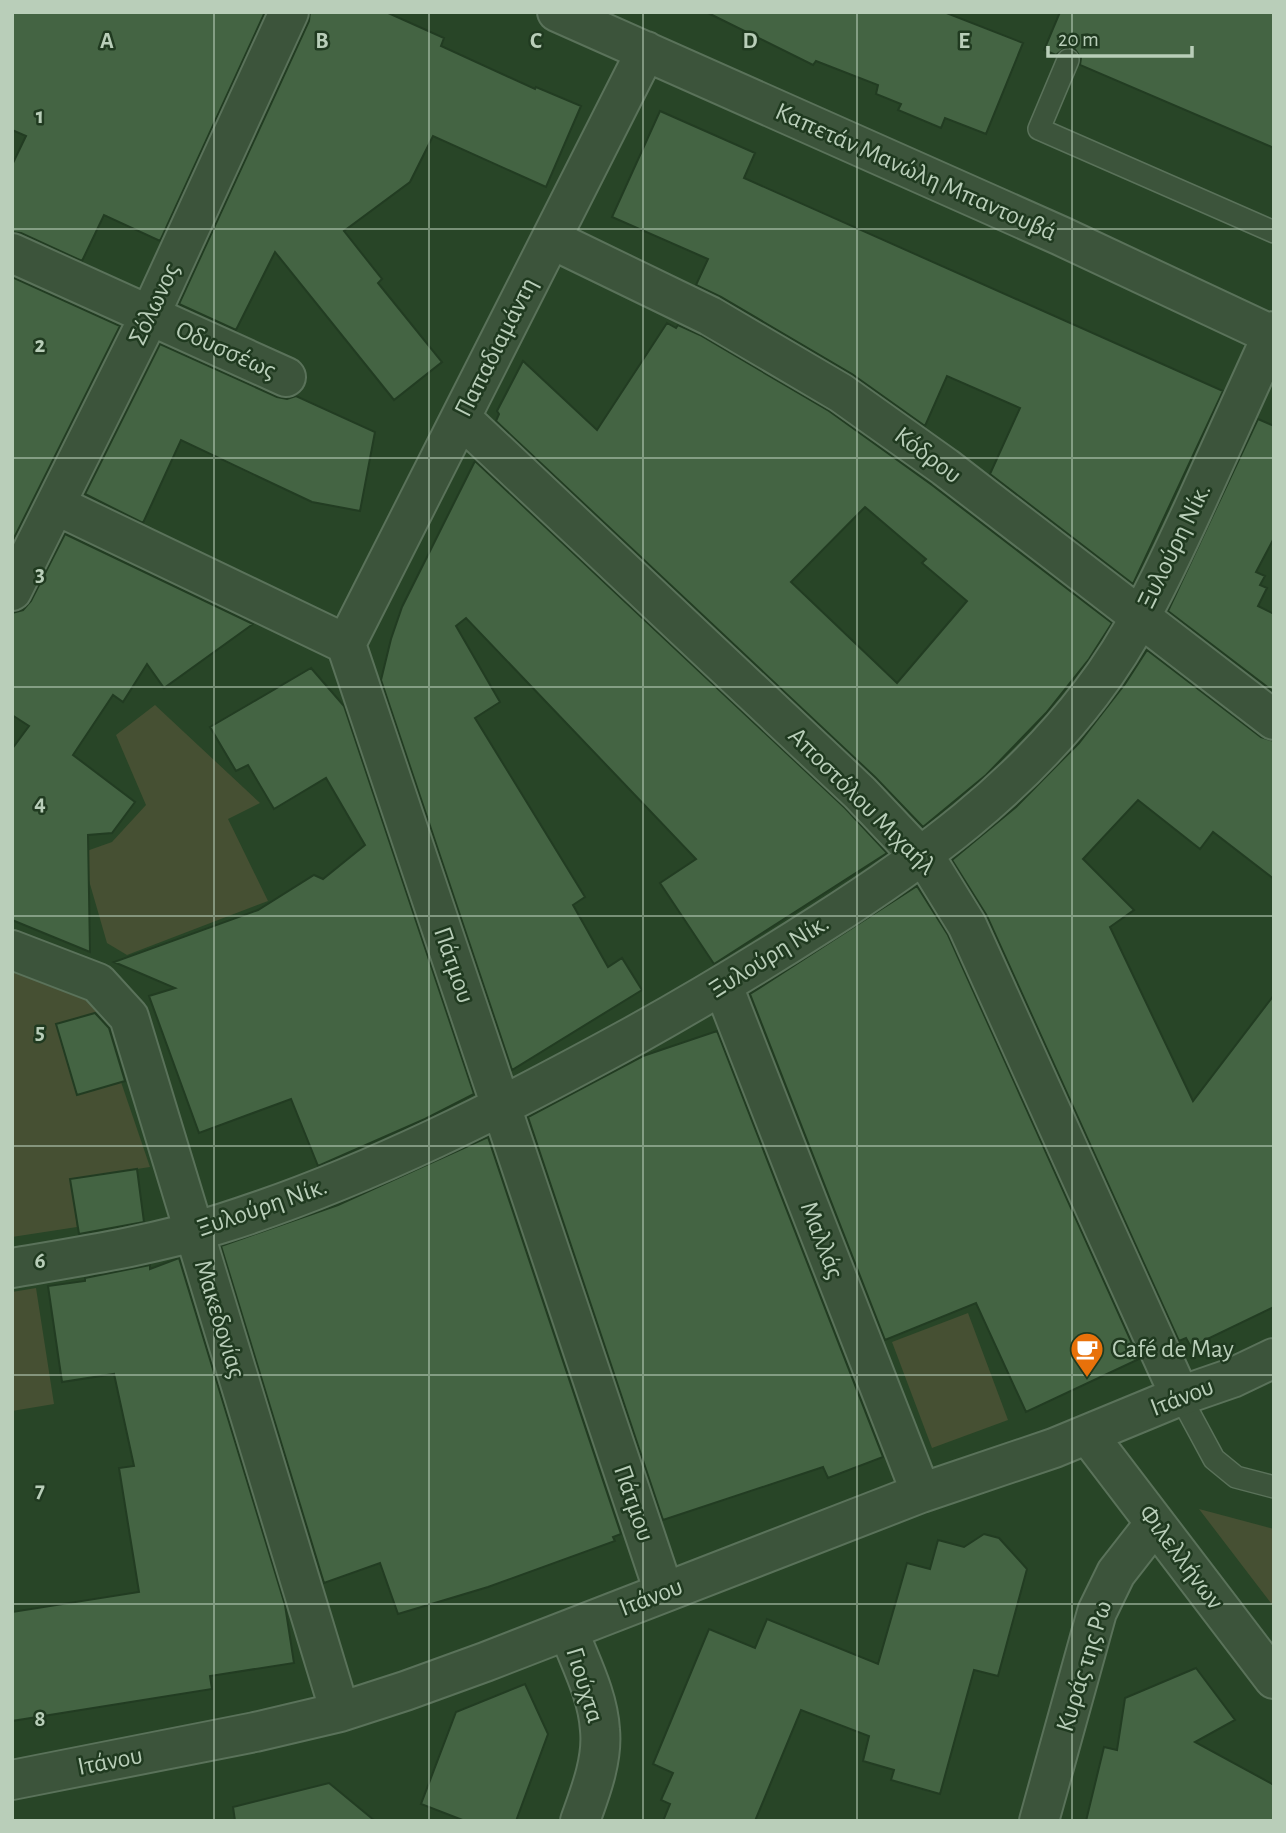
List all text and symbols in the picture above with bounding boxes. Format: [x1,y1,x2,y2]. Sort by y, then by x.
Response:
scale bar [1048,14,1192,58]
text: 20 m [1058,29,1099,50]
text: A [100,30,114,53]
text: B [315,30,329,53]
text: C [530,30,542,53]
text: D [742,30,758,53]
text: E [958,30,970,53]
street label: Καπετάν Μανώλη Μπαντουβά [771,98,1061,246]
text: 1 [36,105,44,128]
street label: Σόλωνος [124,259,184,349]
street label: Παπαδιαμάντη [450,273,542,421]
street label: Οδυσσέως [172,316,280,384]
text: 2 [35,334,46,357]
street label: Κόδρου [890,422,966,488]
street label: Ξυλούρη Νίκ. [1133,479,1215,613]
text: 3 [35,563,45,586]
street label: Αποστόλου Μιχαήλ [784,723,941,880]
text: 4 [34,792,46,815]
street label: Ξυλούρη Νίκ. [704,909,834,1003]
street label: Πάτμου [429,924,479,1006]
text: 5 [35,1021,45,1044]
street label: Ξυλούρη Νίκ. [193,1173,331,1241]
street label: Μαλλάς [795,1198,849,1282]
text: 6 [34,1250,46,1273]
street label: Μακεδονίας [190,1257,250,1381]
cafe icon: Café de May [1068,1330,1106,1379]
place label: Café de May [1112,1336,1234,1362]
street label: Ιτάνου [1147,1373,1217,1421]
street label: Πάτμου [609,1462,659,1544]
text: 7 [35,1479,45,1502]
street label: Φιλελλήνων [1133,1500,1229,1614]
street label: Ιτάνου [616,1573,686,1621]
street label: Κυράς της Ρω [1052,1597,1116,1735]
street label: Γιούχτα [561,1644,609,1726]
text: 8 [34,1708,46,1731]
street label: Ιτάνου [75,1742,145,1780]

